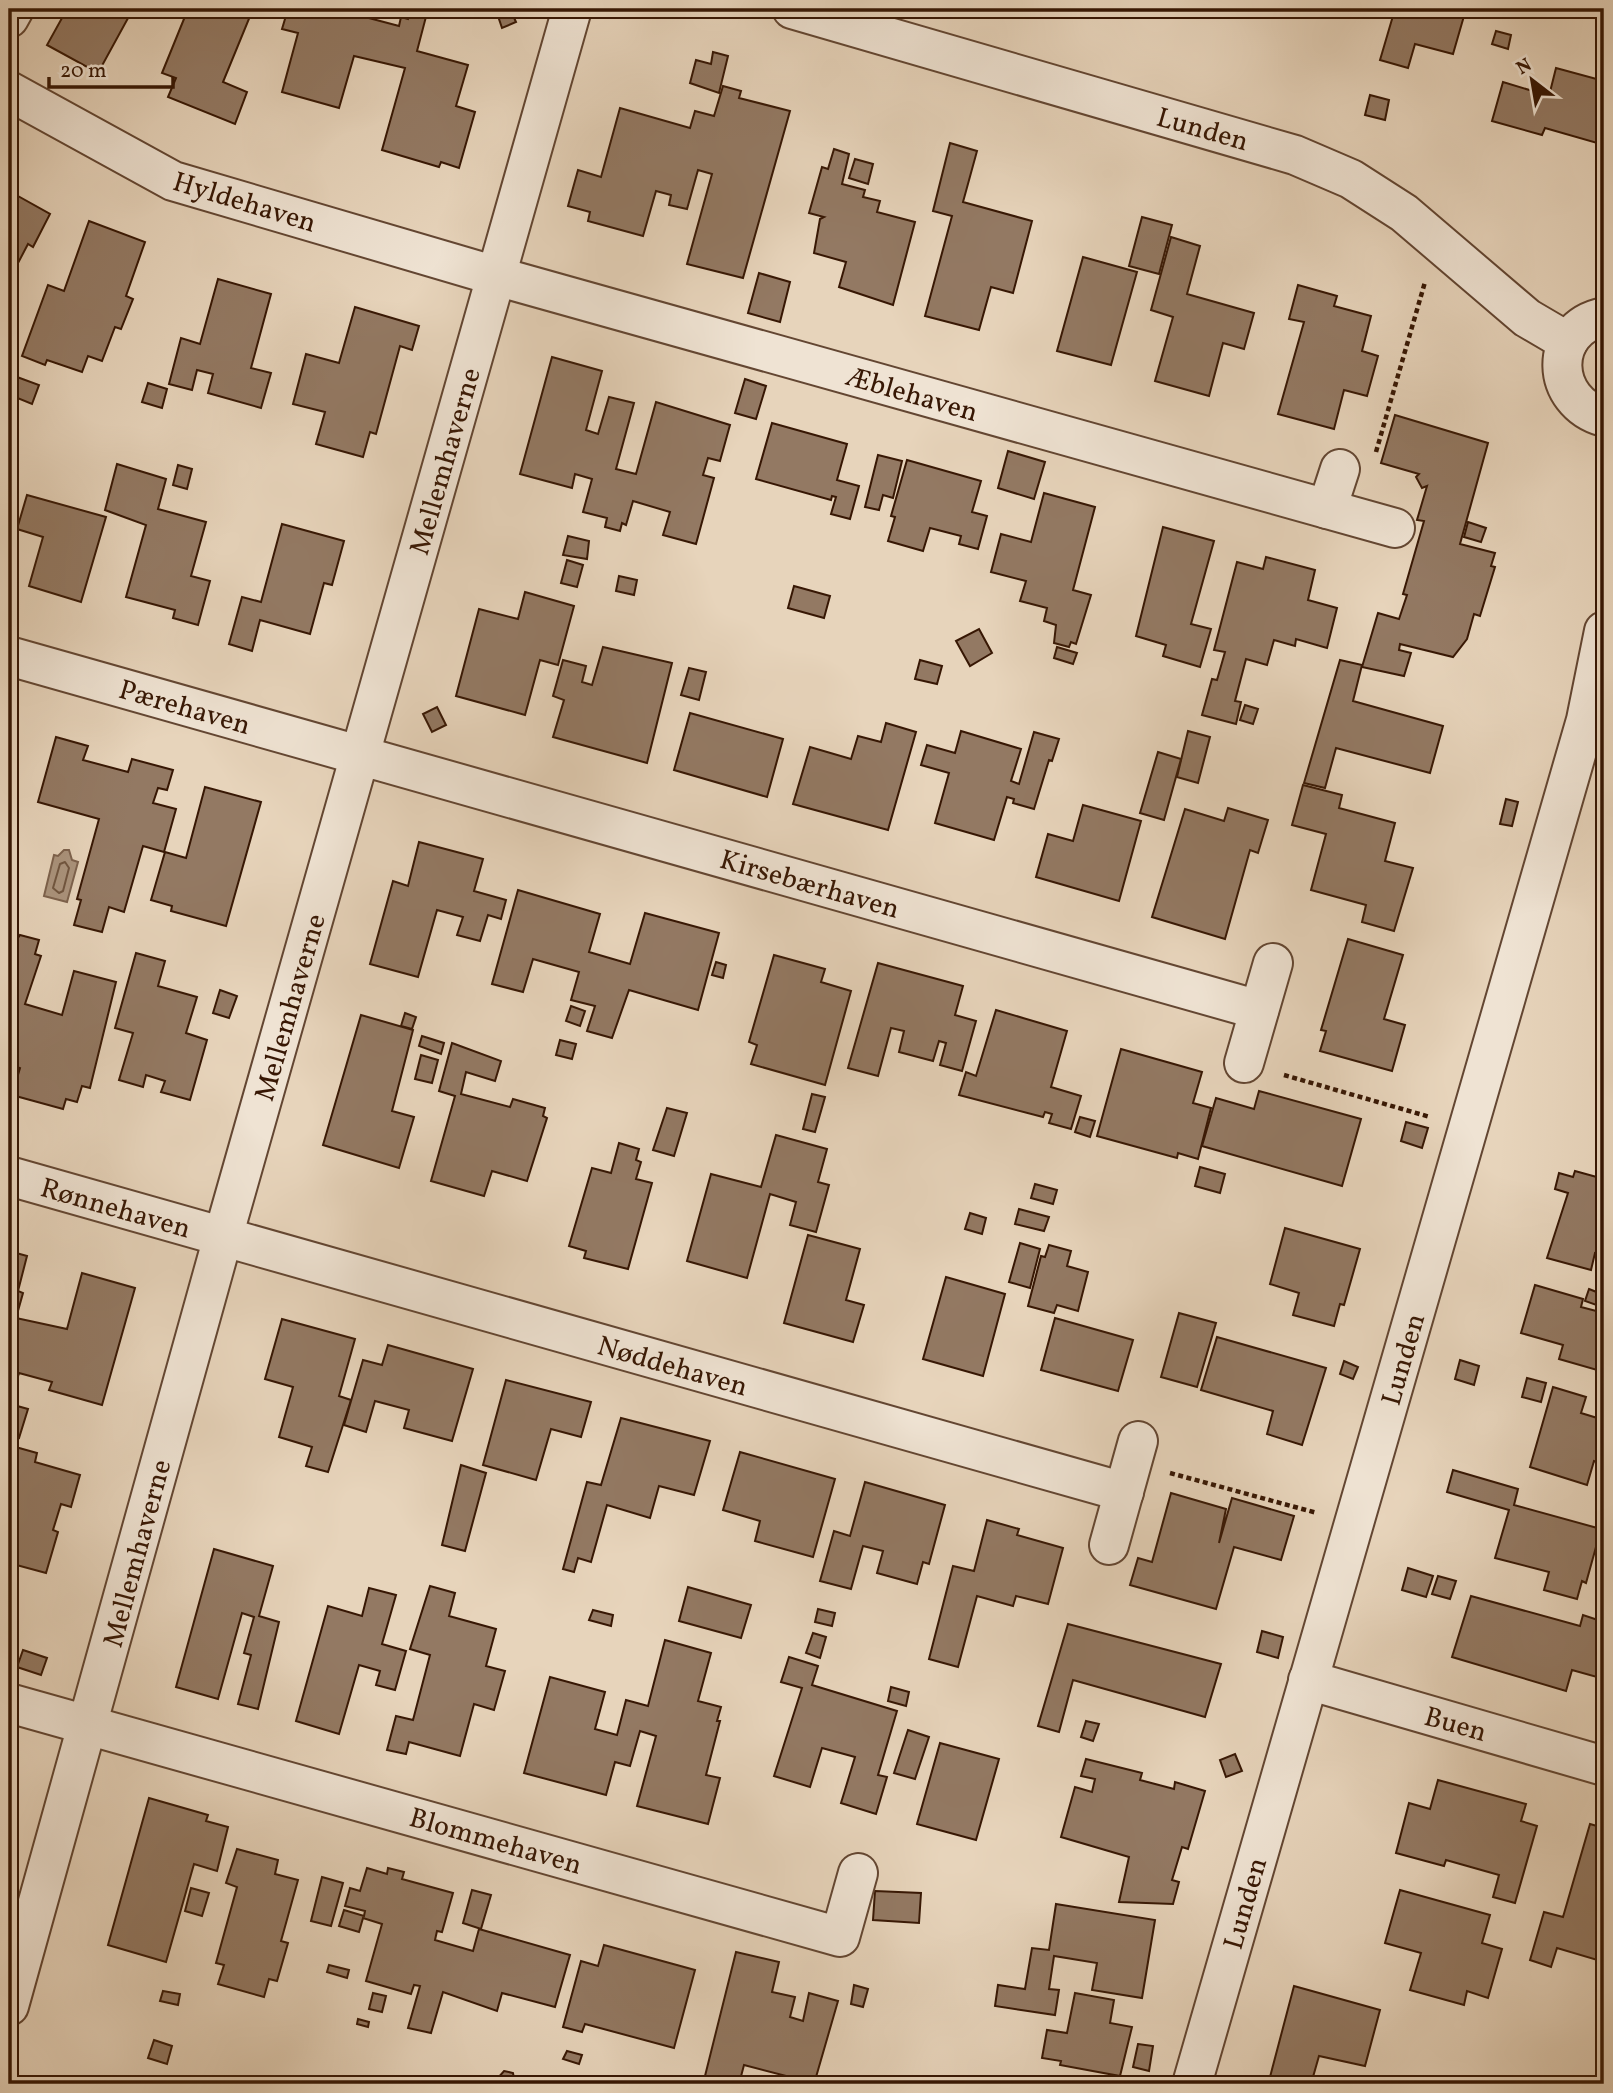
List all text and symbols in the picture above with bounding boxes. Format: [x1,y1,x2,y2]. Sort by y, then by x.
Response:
scale bar [49,46,173,90]
north arrow [1498,46,1568,116]
text: N [1512,52,1537,82]
text: 20 m [60,57,106,86]
street label: Lunden [1152,99,1253,162]
street label: Hyldehaven [168,163,321,244]
street label: Æblehaven [840,358,982,433]
street label: Mellemhaverne [401,364,492,560]
street label: Pærehaven [114,671,255,746]
street label: Kirsebærhaven [715,841,904,930]
street label: Mellemhaverne [246,910,337,1106]
street label: Rønnehaven [36,1169,195,1249]
street label: Lunden [1373,1309,1436,1410]
street label: Nøddehaven [593,1327,752,1407]
street label: Mellemhaverne [95,1455,182,1652]
street label: Buen [1420,1698,1491,1753]
street label: Blommehaven [404,1799,586,1886]
street label: Lunden [1215,1853,1278,1954]

